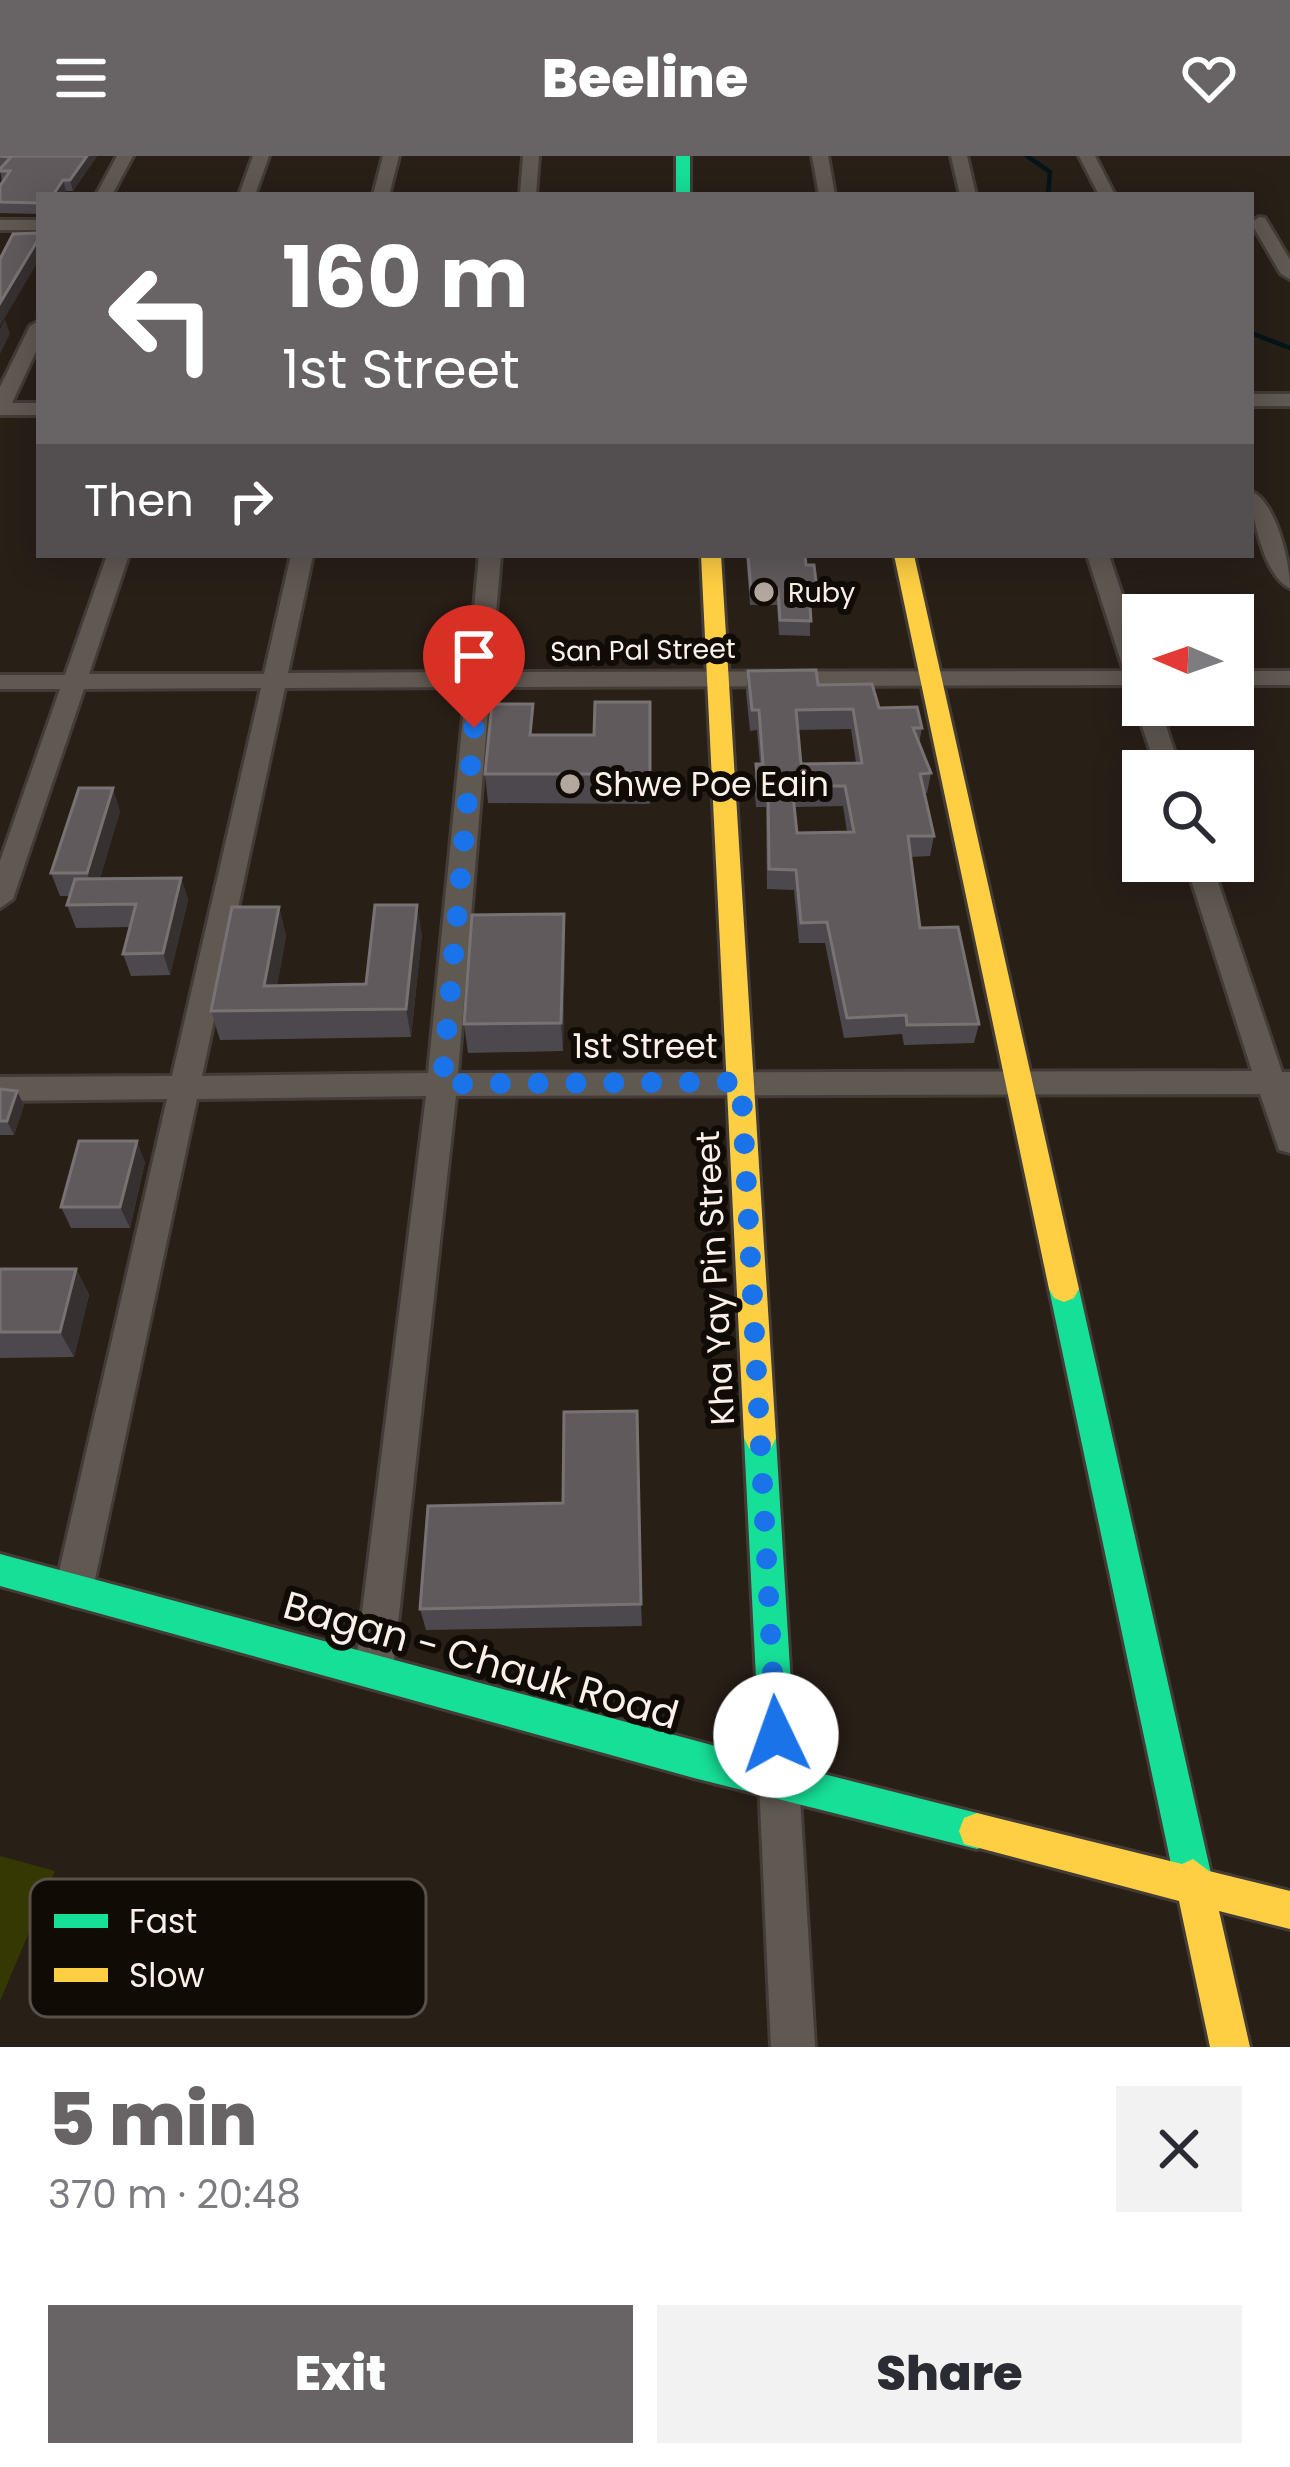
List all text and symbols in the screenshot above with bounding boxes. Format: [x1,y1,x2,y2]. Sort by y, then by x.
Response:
text: Beeline [542,40,748,116]
icon: menu [48,45,114,111]
icon: heart [1176,45,1242,111]
text: 160 m [282,219,529,336]
icon: left [84,240,240,396]
text: 1st Street [282,331,520,407]
icon: right [218,468,284,534]
text: Then [84,469,194,532]
place label: Ruby [788,574,855,611]
marker: Ruby [751,579,777,605]
north arrow [1122,594,1254,726]
map controls [1122,594,1254,882]
pin [423,605,525,728]
icon: arrive [441,623,507,689]
street label: San Pal Street [550,630,736,670]
button: search [1122,750,1254,882]
place label: Shwe Poe Eain [594,761,829,808]
marker: Shwe Poe Eain [557,771,583,797]
street label: 1st Street [572,1023,718,1070]
street label: Kha Yay Pin Street [684,1130,746,1426]
street label: Bagan - Chauk Road [277,1577,685,1743]
position arrow [713,1672,839,1798]
legend [30,1879,426,2017]
text: Fast [129,1898,197,1945]
text: Slow [129,1952,205,1999]
text: 5 min [48,2069,257,2170]
button: close [1116,2086,1242,2212]
text: 370 m · 20:48 [48,2167,301,2222]
button: Exit [48,2305,633,2443]
button: Share [657,2305,1242,2443]

